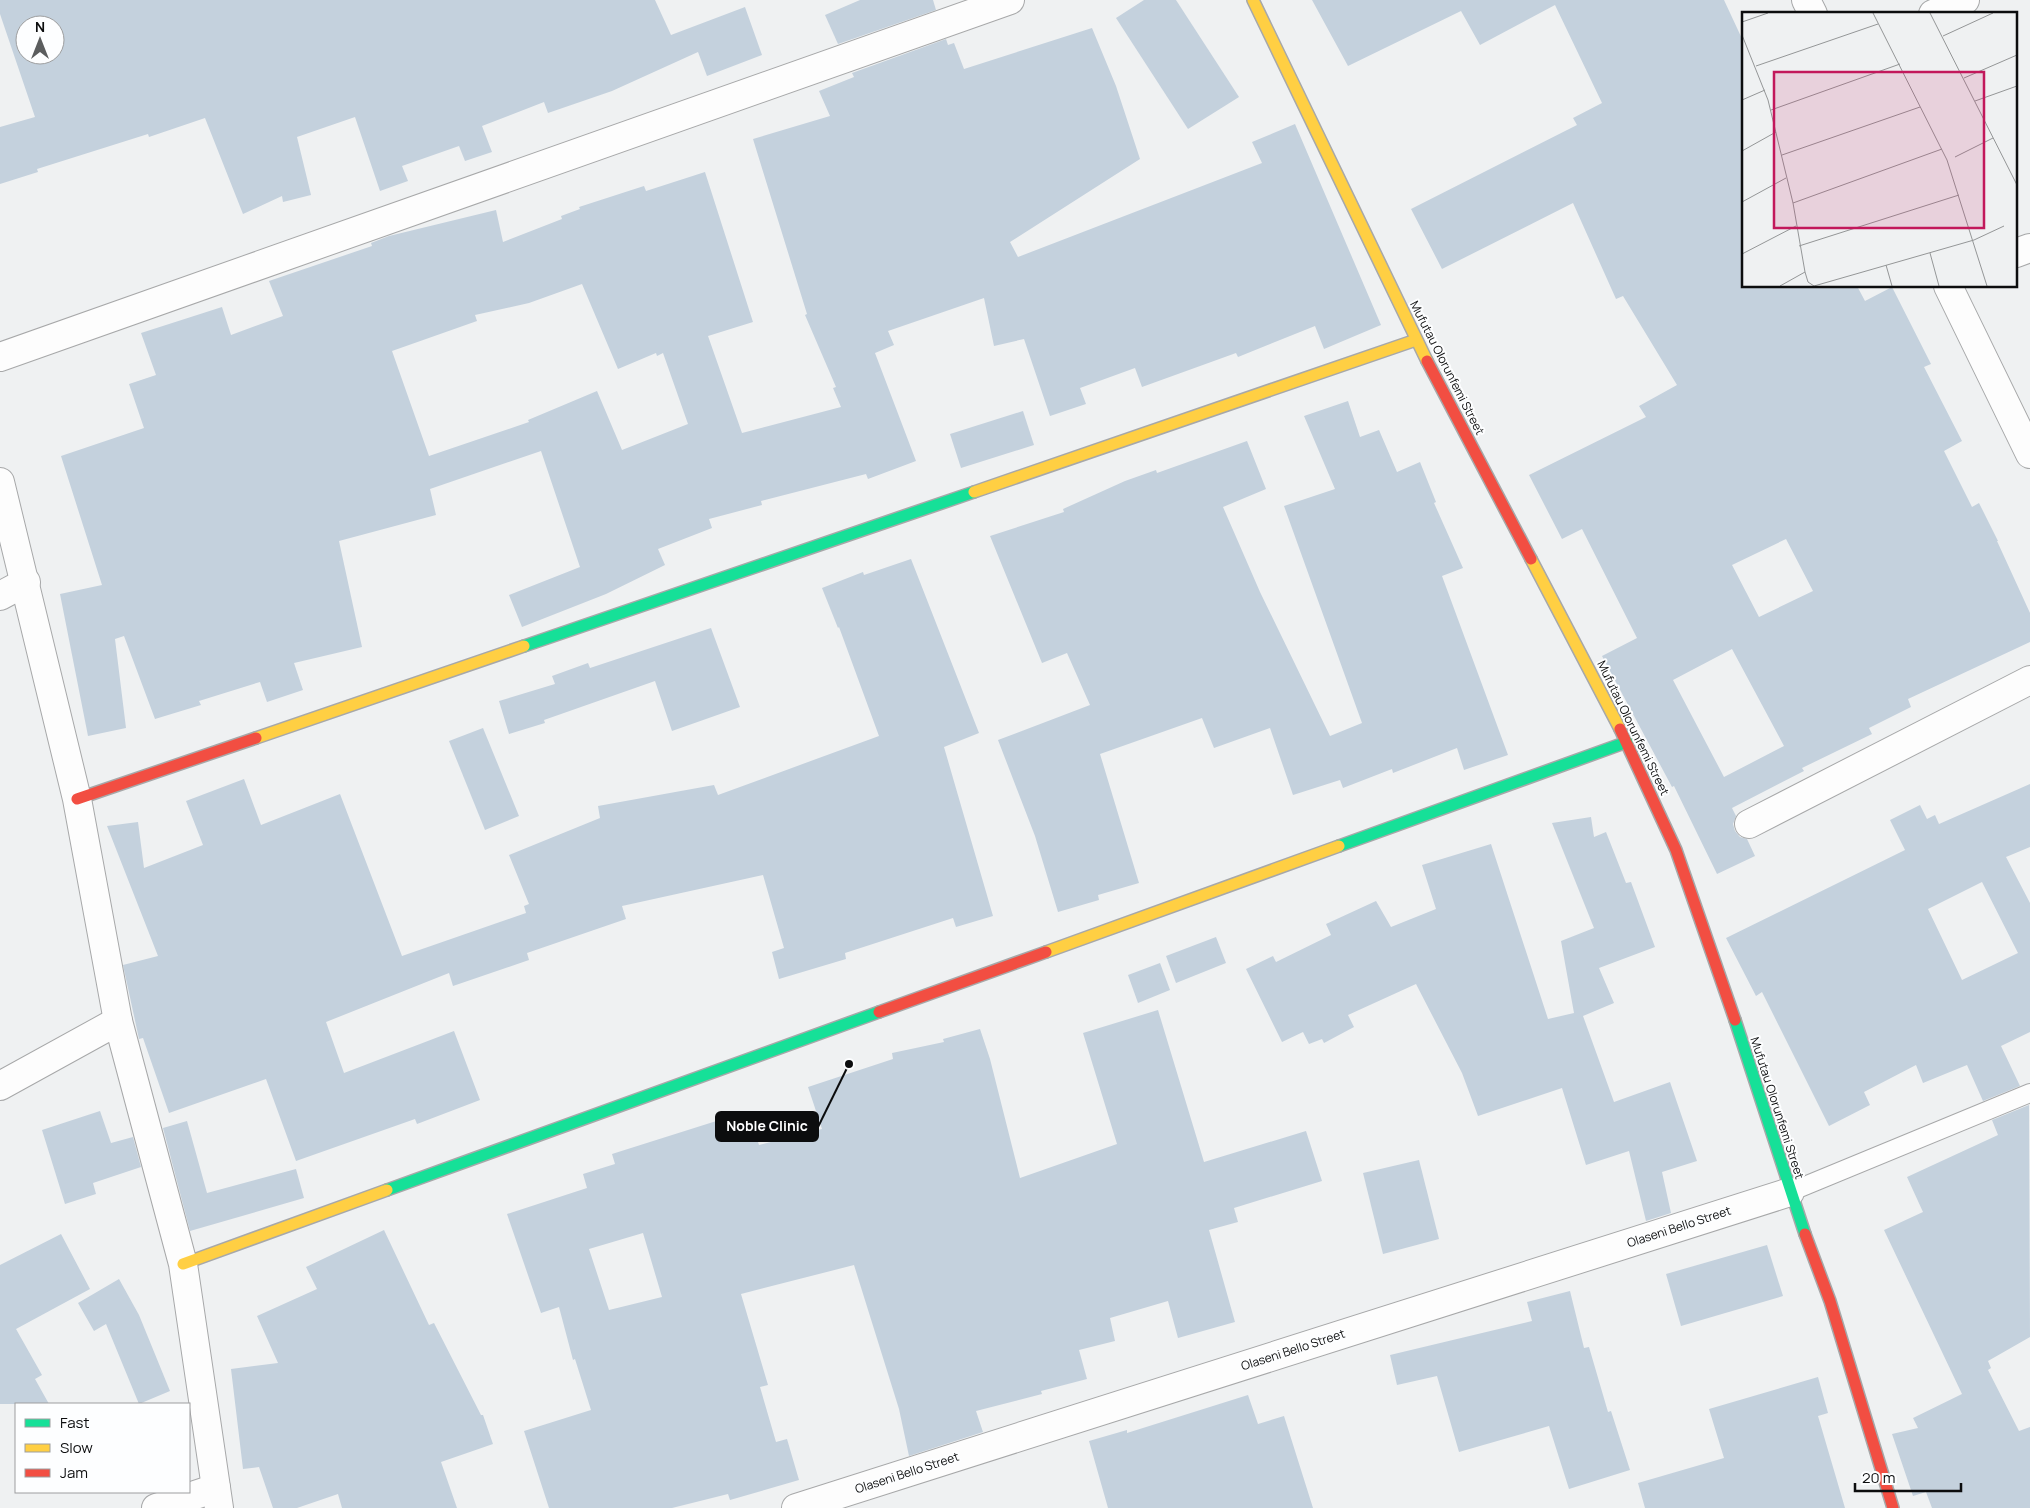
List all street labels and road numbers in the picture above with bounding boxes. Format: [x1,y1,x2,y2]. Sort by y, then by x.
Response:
street label: Mufutau Olorunfemi Street [1406,298,1489,438]
street label: Mufutau Olorunfemi Street [1593,657,1674,798]
street label: Mufutau Olorunfemi Street [1746,1035,1809,1181]
street label: Olaseni Bello Street [1625,1202,1733,1251]
street label: Olaseni Bello Street [1239,1325,1347,1374]
street label: Olaseni Bello Street [853,1448,961,1497]

